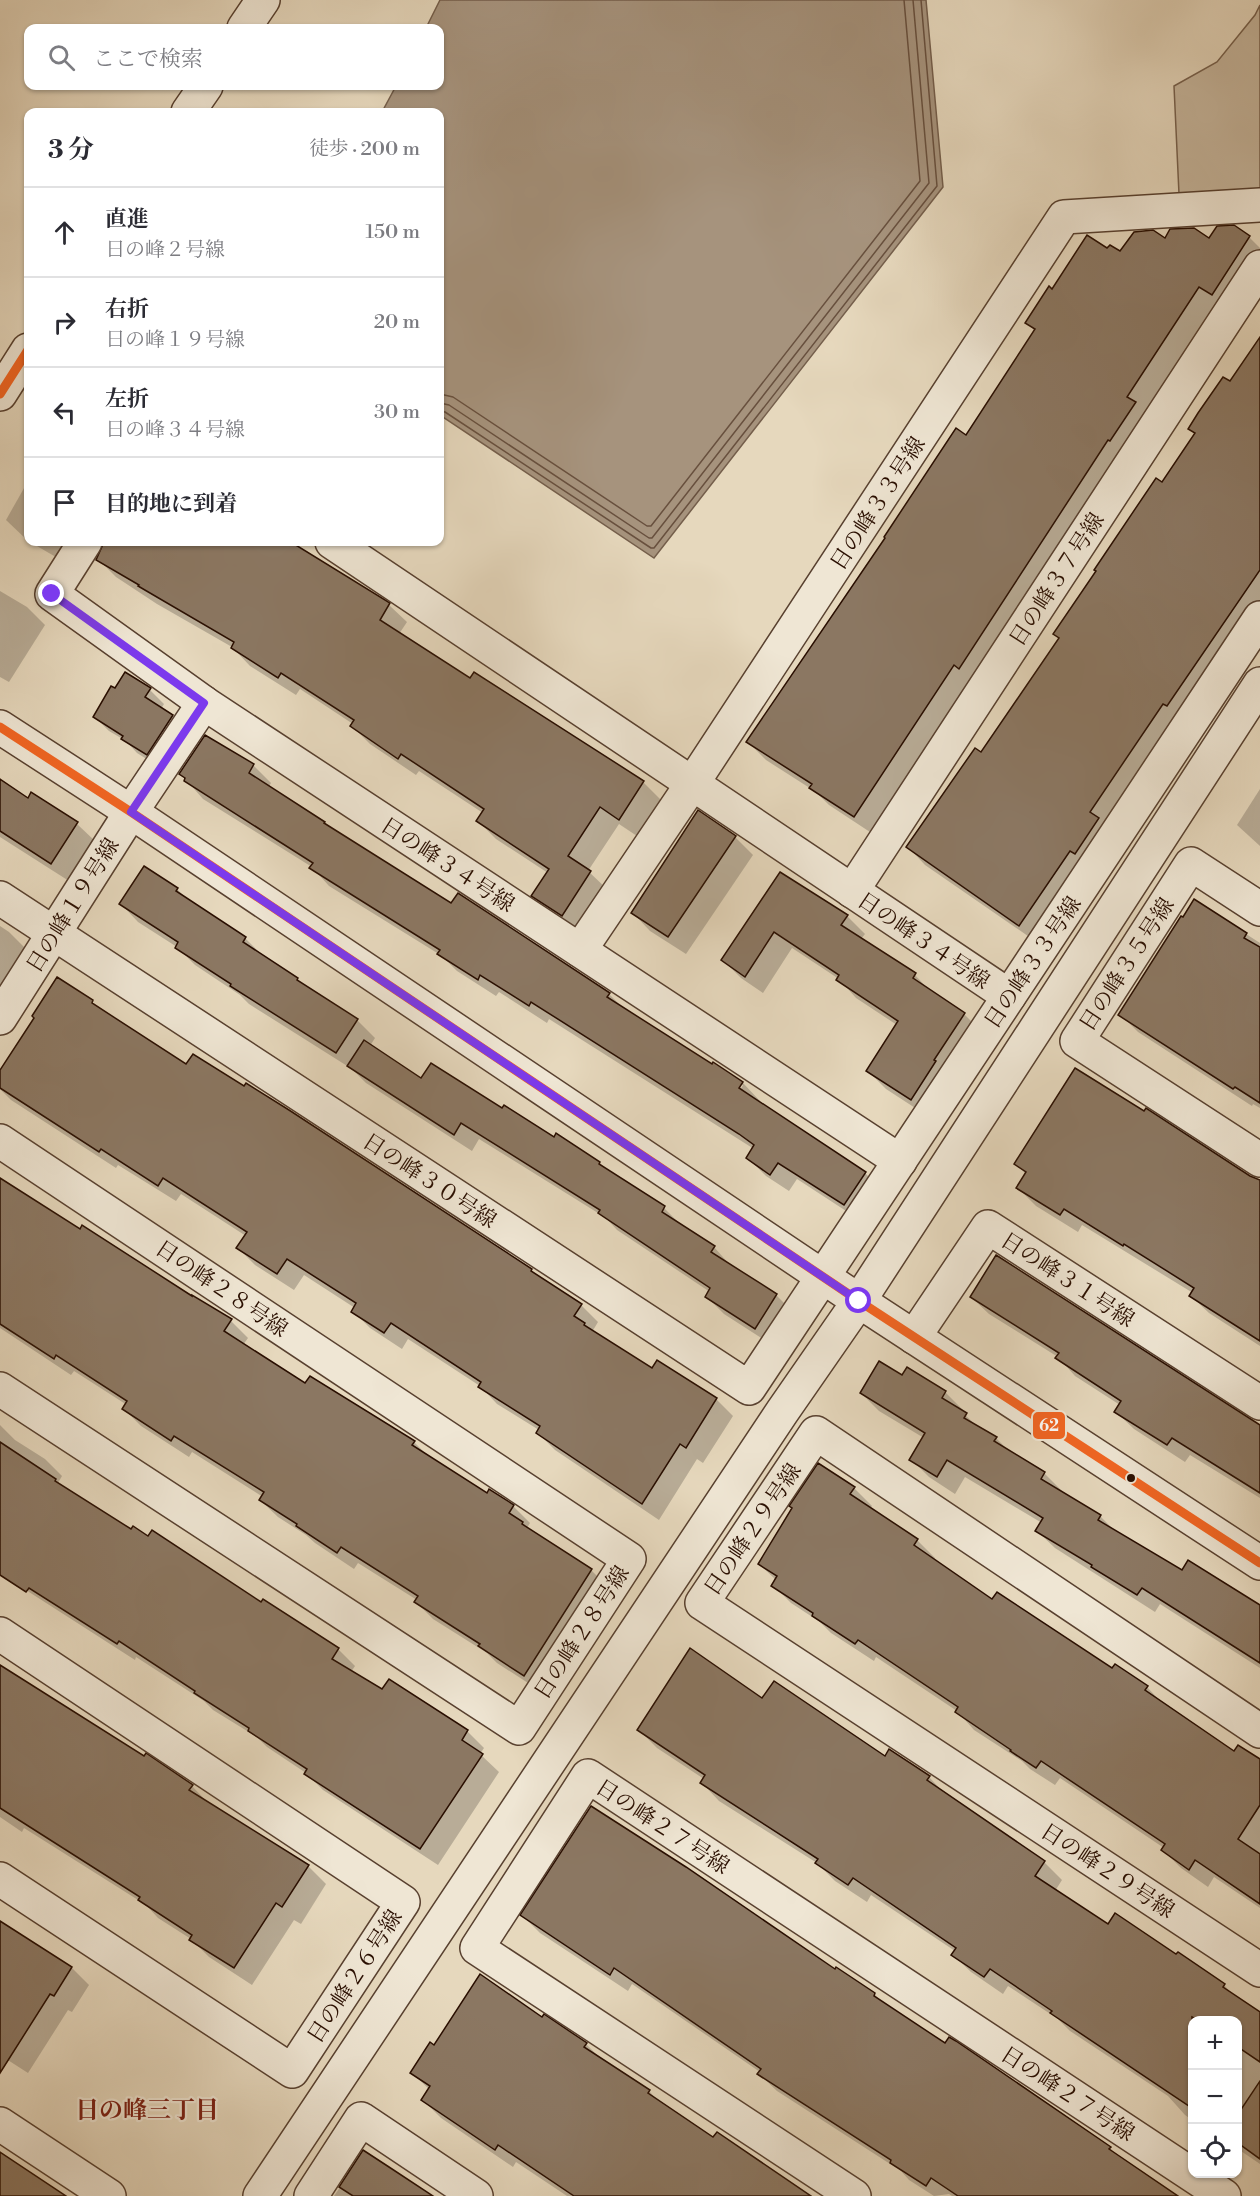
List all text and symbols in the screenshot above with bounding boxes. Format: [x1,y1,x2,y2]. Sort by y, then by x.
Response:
search box [24,24,444,90]
icon: search [45,41,78,74]
text: ここで検索 [93,46,203,73]
text: 3 分 [48,134,94,166]
text: 徒歩 · 200 m [309,137,420,162]
text: 直進 [105,206,149,233]
icon: ahead [48,216,81,249]
text: 150 m [365,220,420,245]
text: 日の峰２号線 [105,238,225,263]
text: 右折 [105,296,149,323]
icon: right [48,306,81,339]
text: 20 m [374,310,420,335]
text: 日の峰１９号線 [105,328,245,353]
text: 左折 [105,386,149,413]
icon: left [48,396,81,429]
text: 30 m [374,400,420,425]
text: 日の峰３４号線 [105,418,245,443]
street label: 日の峰３３号線 [825,432,932,576]
icon: arrive [48,486,81,519]
text: 目的地に到着 [105,491,237,518]
street label: 日の峰３７号線 [1004,508,1111,652]
route end [38,580,64,606]
street label: 日の峰３４号線 [375,812,519,919]
street label: 日の峰１９号線 [21,833,126,978]
street label: 日の峰３４号線 [852,887,995,995]
street label: 日の峰３３号線 [979,891,1087,1034]
street label: 日の峰３５号線 [1074,893,1181,1037]
street label: 日の峰３０号線 [357,1128,501,1235]
street label: 日の峰３１号線 [995,1227,1139,1334]
street label: 日の峰２８号線 [150,1235,293,1343]
route start [845,1287,871,1313]
line badge: 62 [1032,1411,1066,1440]
text: 62 [1039,1416,1059,1436]
street label: 日の峰２９号線 [699,1458,807,1601]
unlabelled marker [1125,1472,1137,1484]
street label: 日の峰２８号線 [529,1561,636,1705]
street label: 日の峰２７号線 [590,1774,734,1881]
street label: 日の峰２９号線 [1035,1818,1179,1925]
street label: 日の峰２６号線 [302,1905,409,2049]
map controls [1188,2016,1242,2178]
button: + [1188,2016,1242,2070]
street label: 日の峰２７号線 [995,2041,1139,2148]
button: − [1188,2070,1242,2124]
district label: 日の峰三丁目 [75,2096,219,2126]
button: locate [1188,2124,1242,2178]

